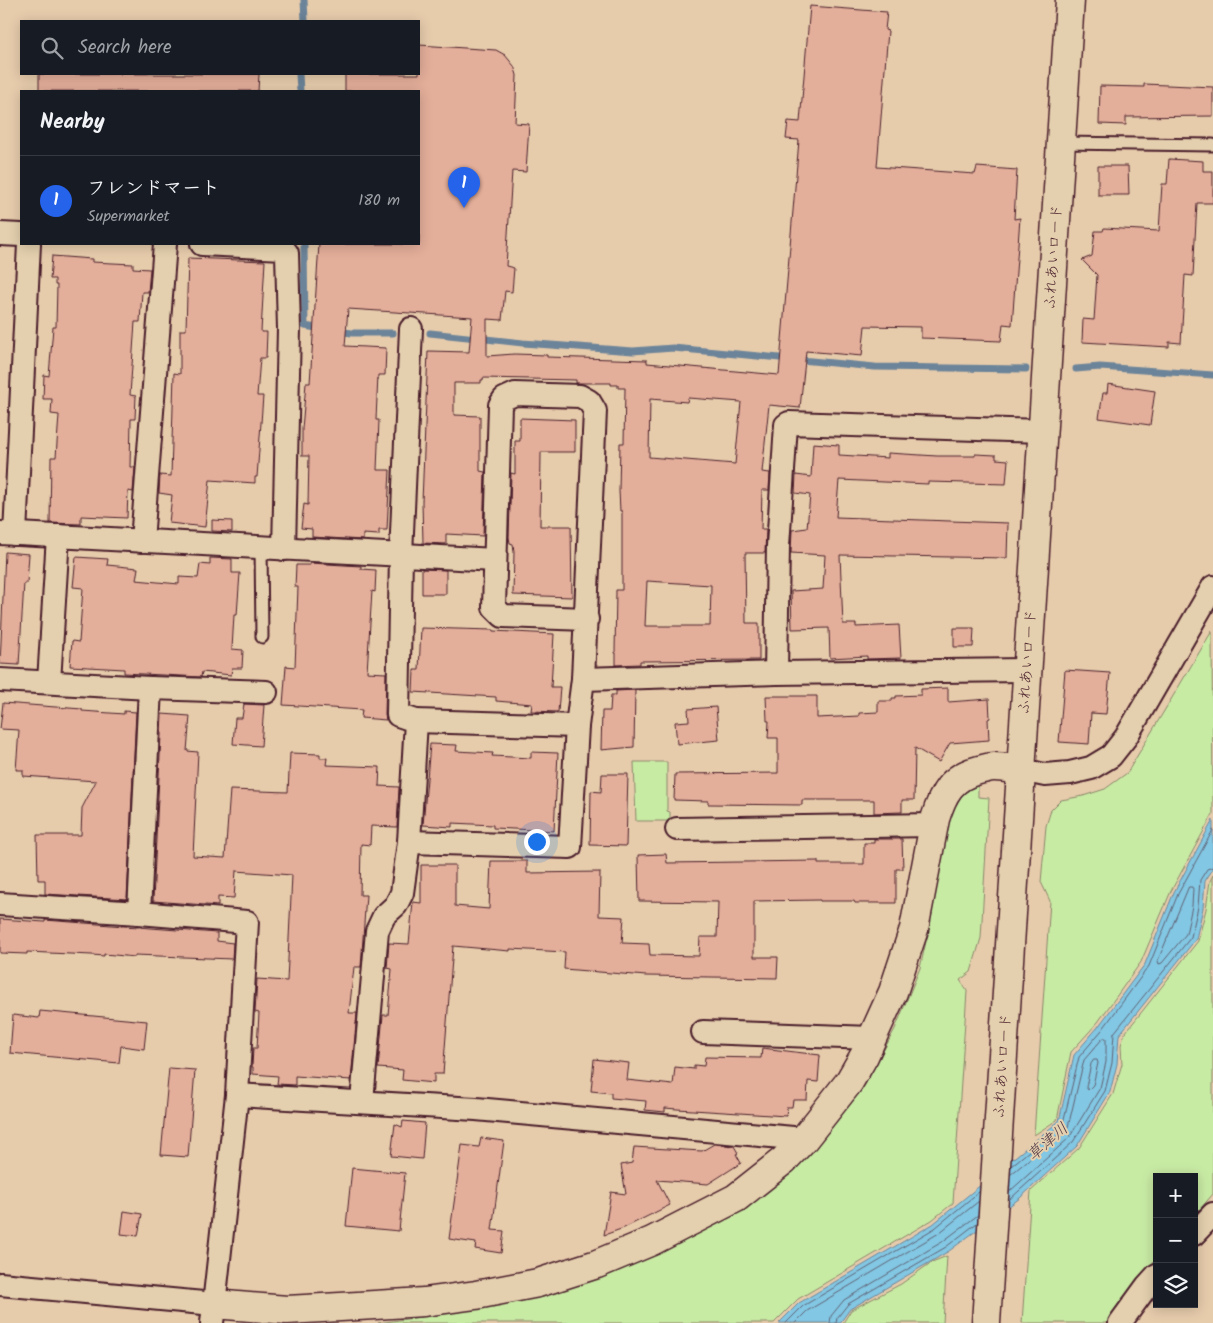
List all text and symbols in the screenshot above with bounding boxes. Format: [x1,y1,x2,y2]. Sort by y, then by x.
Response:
search box [20,20,420,75]
text: Search here [78,33,172,63]
icon: search [38,34,66,62]
text: Nearby [40,106,105,139]
pin: 1 [448,167,480,208]
text: フレンドマート [87,174,220,204]
text: 1 [54,188,58,213]
text: 180 m [358,188,400,213]
text: Supermarket [87,204,170,229]
street label: ふれあいロード [1038,204,1070,310]
street label: ふれあいロード [1012,609,1044,715]
your location [524,829,550,855]
street label: ふれあいロード [987,1013,1019,1119]
water label: 草津川 [1022,1117,1074,1167]
map controls [1153,1173,1198,1308]
button: + [1153,1173,1198,1218]
button: − [1153,1218,1198,1263]
button: layers [1153,1263,1198,1308]

